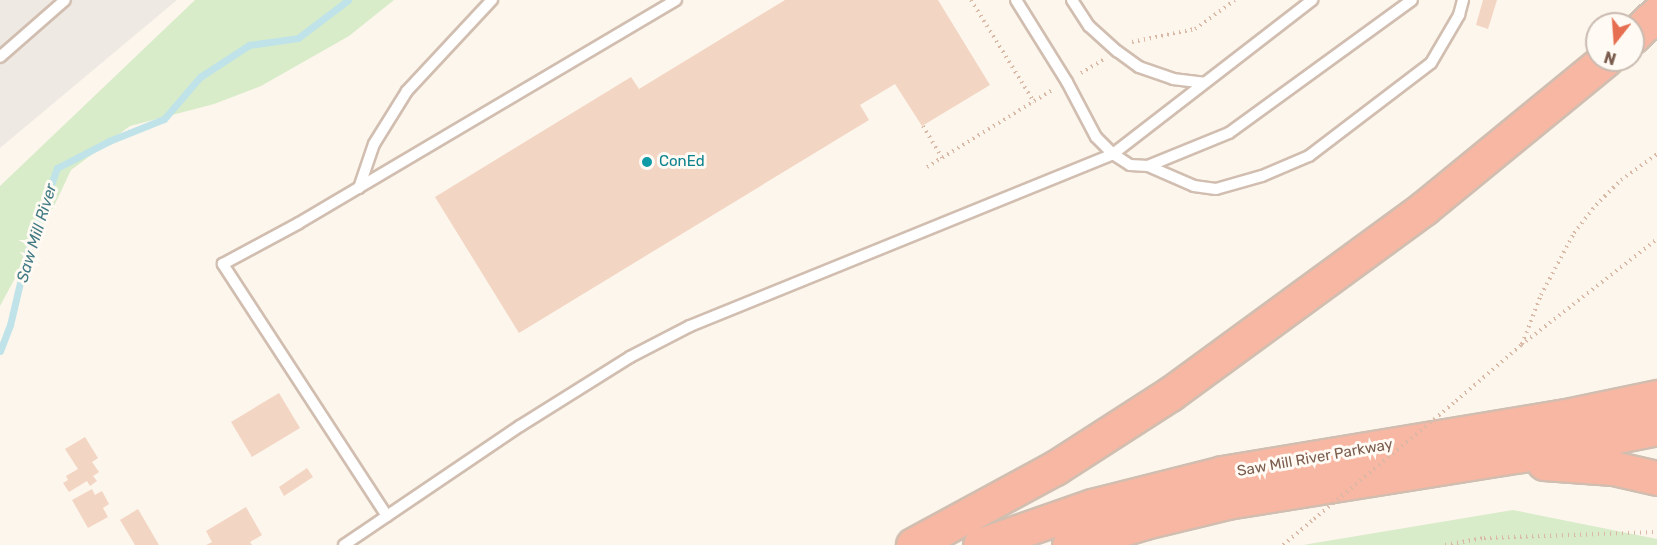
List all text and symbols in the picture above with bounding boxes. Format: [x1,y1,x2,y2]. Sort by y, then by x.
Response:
north arrow [1585,12,1645,72]
text: N [1602,47,1618,69]
place label: ConEd [659,153,705,171]
marker: ConEd [640,155,654,169]
water label: Saw Mill River [13,181,61,285]
street label: Saw Mill River Parkway [1235,435,1395,481]

